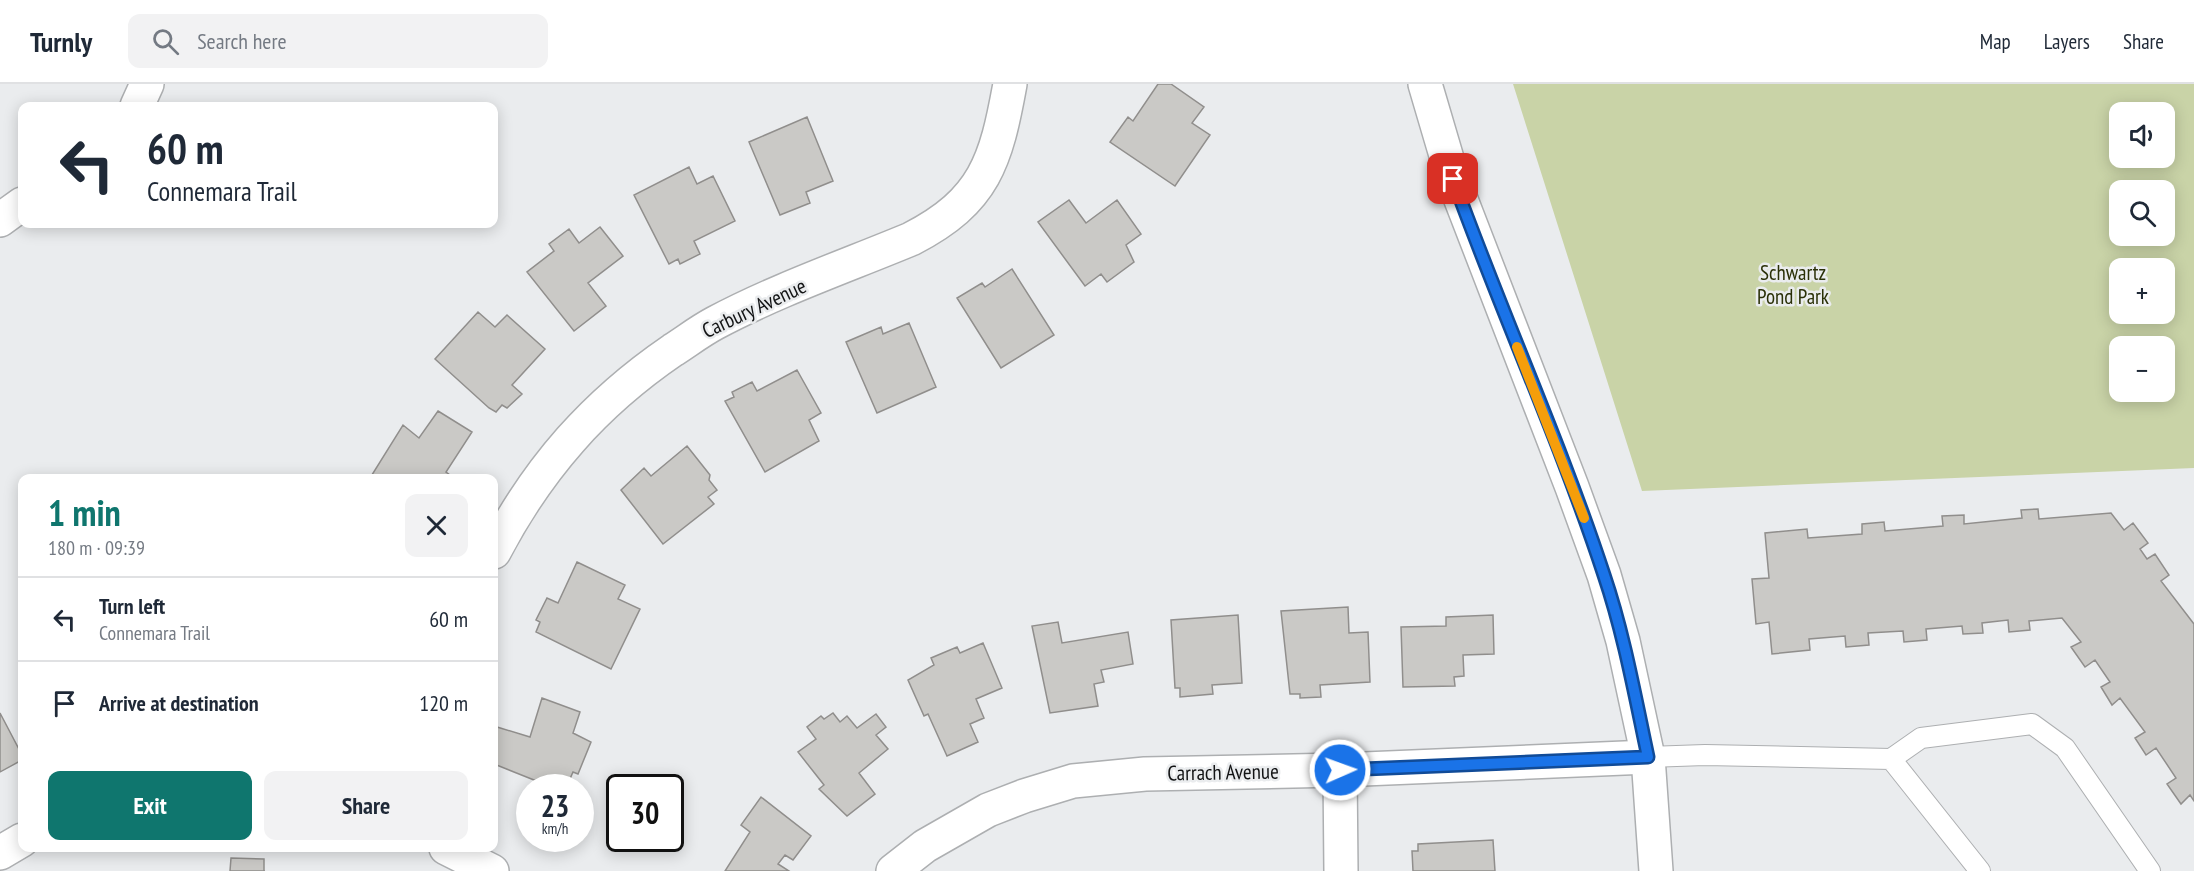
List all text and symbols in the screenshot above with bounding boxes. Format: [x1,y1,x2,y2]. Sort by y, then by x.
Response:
search box [128,14,548,68]
text: Turnly [30,23,92,60]
icon: search [149,25,182,58]
text: Search here [197,27,287,55]
text: Map [1980,28,2011,55]
text: Layers [2044,28,2090,55]
text: Share [2123,28,2164,55]
map controls [2109,102,2175,402]
button: sound [2109,102,2175,168]
text: 60 m [147,121,224,176]
icon: left [48,126,126,204]
pin [1427,153,1478,204]
icon: arrive [1436,162,1469,195]
text: Connemara Trail [147,174,297,208]
button: search [2109,180,2175,246]
button: + [2109,258,2175,324]
park label: Schwartz Pond Park [1757,259,1829,310]
street label: Carbury Avenue [698,272,810,344]
button: − [2109,336,2175,402]
text: 1 min [48,489,121,536]
button: close [405,494,468,557]
text: 180 m · 09:39 [48,535,145,561]
text: Turn left [99,592,165,620]
icon: left [48,603,81,636]
text: 60 m [429,605,468,633]
text: Connemara Trail [99,620,210,646]
icon: arrive [48,687,81,720]
text: Arrive at destination [99,689,259,717]
text: 120 m [419,689,468,717]
position arrow [1308,738,1372,802]
street label: Carrach Avenue [1167,758,1279,786]
button: Exit [48,771,252,840]
button: Share [264,771,468,840]
speed limit sign: 30 [606,774,684,852]
text: 23 [541,786,569,825]
text: km/h [542,819,568,838]

